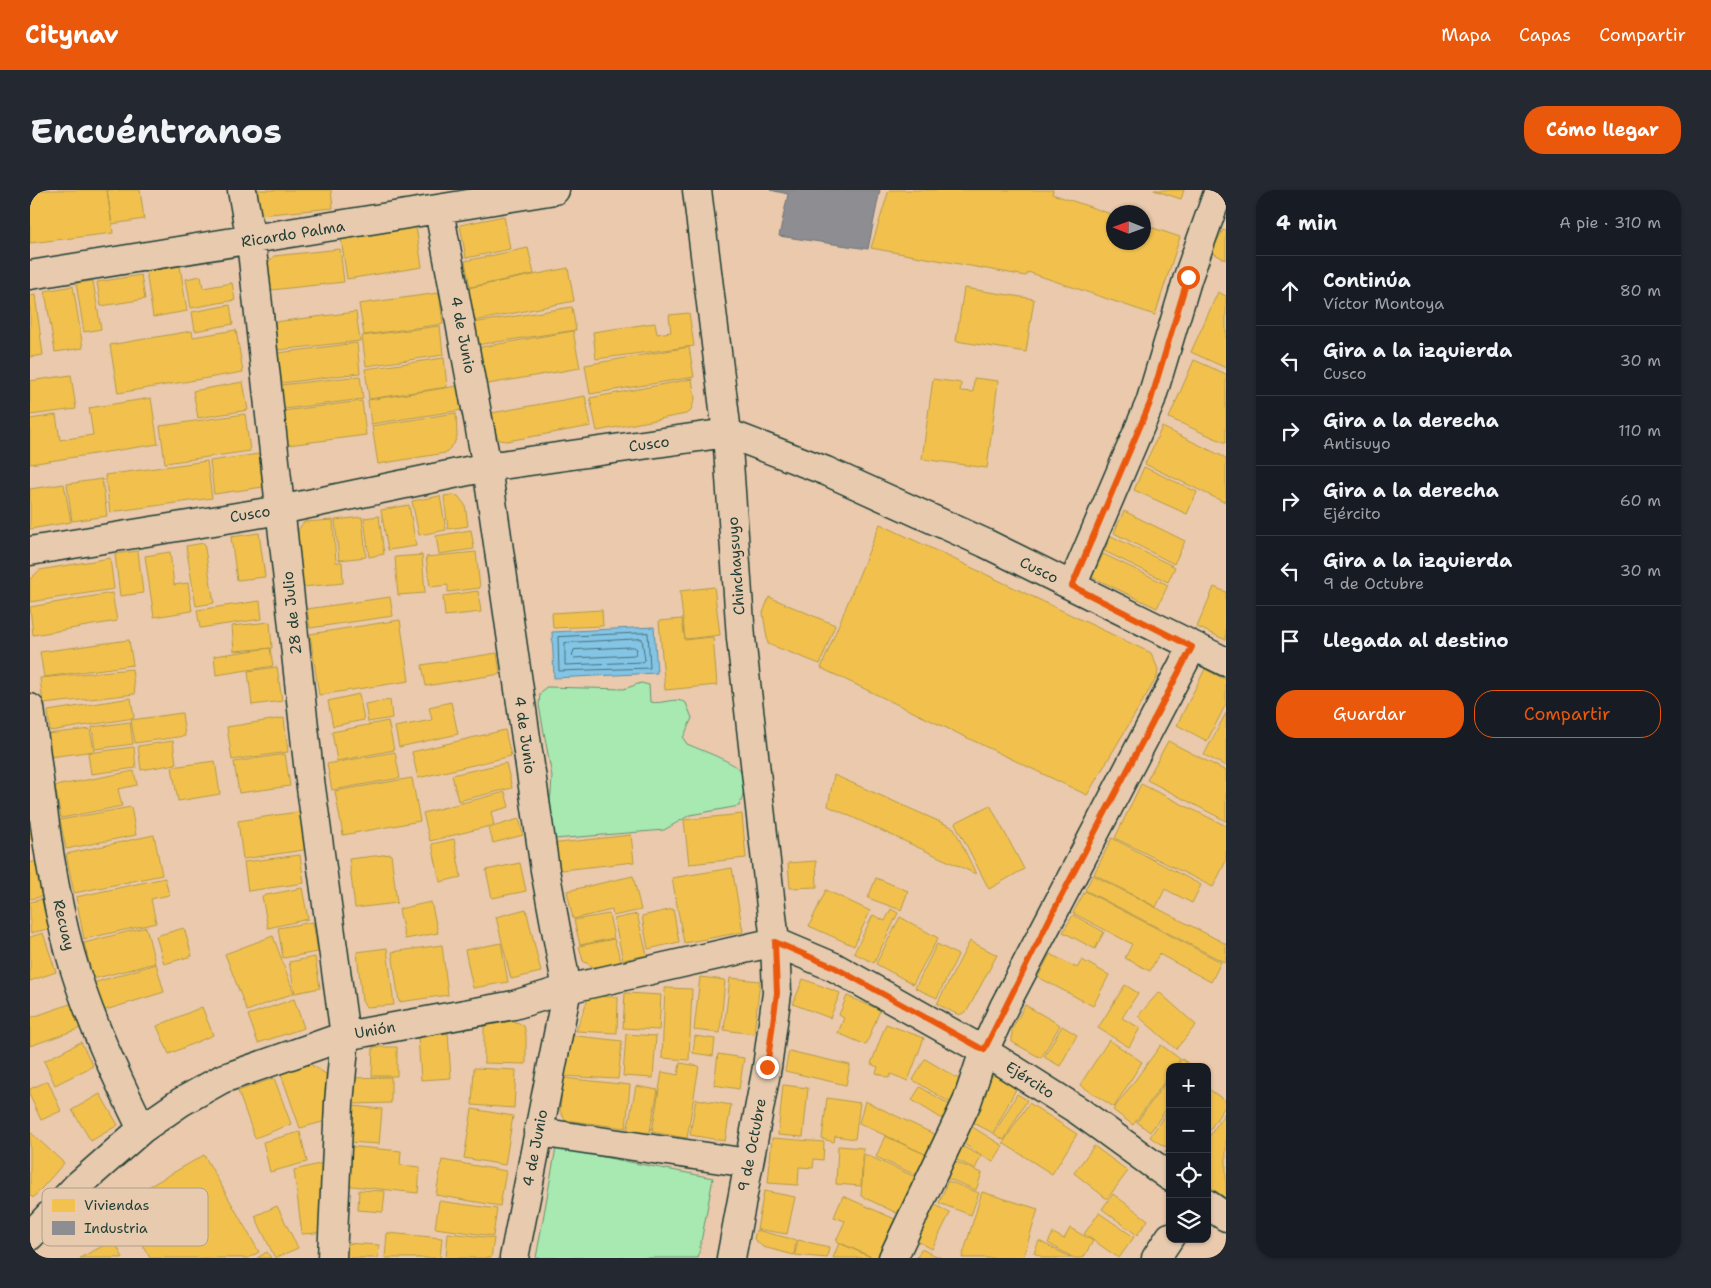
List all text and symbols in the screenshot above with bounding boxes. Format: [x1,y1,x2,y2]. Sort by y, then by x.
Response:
text: Citynav [25,19,119,51]
text: Mapa [1441,23,1491,47]
text: Capas [1519,23,1571,47]
text: Compartir [1599,23,1686,47]
button: Cómo llegar [1524,106,1681,154]
text: Encuéntranos [30,107,282,154]
north arrow [1106,205,1151,250]
text: 4 min [1276,209,1337,237]
text: A pie · 310 m [1559,212,1661,233]
street label: Ricardo Palma [240,216,347,252]
route start [1177,266,1200,289]
text: Continúa [1323,268,1411,293]
icon: ahead [1276,277,1304,305]
text: 80 m [1620,280,1661,301]
text: Víctor Montoya [1323,293,1444,314]
street label: 4 de Junio [446,295,480,375]
text: Gira a la izquierda [1323,338,1512,363]
icon: left [1276,347,1304,375]
text: 30 m [1620,350,1661,371]
text: Cusco [1323,363,1367,384]
text: Gira a la derecha [1323,408,1499,433]
icon: right [1276,417,1304,445]
text: 110 m [1618,420,1661,441]
street label: Cusco [627,431,671,457]
text: Antisuyo [1323,433,1391,454]
text: Gira a la derecha [1323,478,1499,503]
icon: right [1276,487,1304,515]
text: 60 m [1620,490,1661,511]
street label: Cusco [228,501,272,527]
text: Ejército [1323,503,1381,524]
street label: Chinchaysuyo [723,516,749,616]
text: Gira a la izquierda [1323,548,1512,573]
street label: Cusco [1016,552,1062,588]
icon: left [1276,557,1304,585]
text: 30 m [1620,560,1661,581]
street label: 28 de Julio [278,570,306,656]
text: 9 de Octubre [1323,573,1424,594]
icon: arrive [1276,627,1304,655]
text: Llegada al destino [1323,628,1509,653]
button: Guardar [1276,690,1464,738]
button: Compartir [1474,690,1661,738]
street label: 4 de Junio [510,695,540,775]
street label: Recuay [48,898,80,952]
street label: Unión [353,1017,397,1043]
route end [756,1056,779,1079]
street label: Ejército [1002,1057,1058,1103]
map controls [1166,1063,1211,1243]
button: + [1166,1063,1211,1108]
street label: 9 de Octubre [733,1097,771,1193]
street label: 4 de Junio [518,1108,552,1188]
button: − [1166,1108,1211,1153]
button: locate [1166,1153,1211,1198]
legend [42,1188,208,1246]
text: Viviendas [84,1196,149,1214]
button: layers [1166,1198,1211,1243]
text: Industria [84,1219,148,1237]

